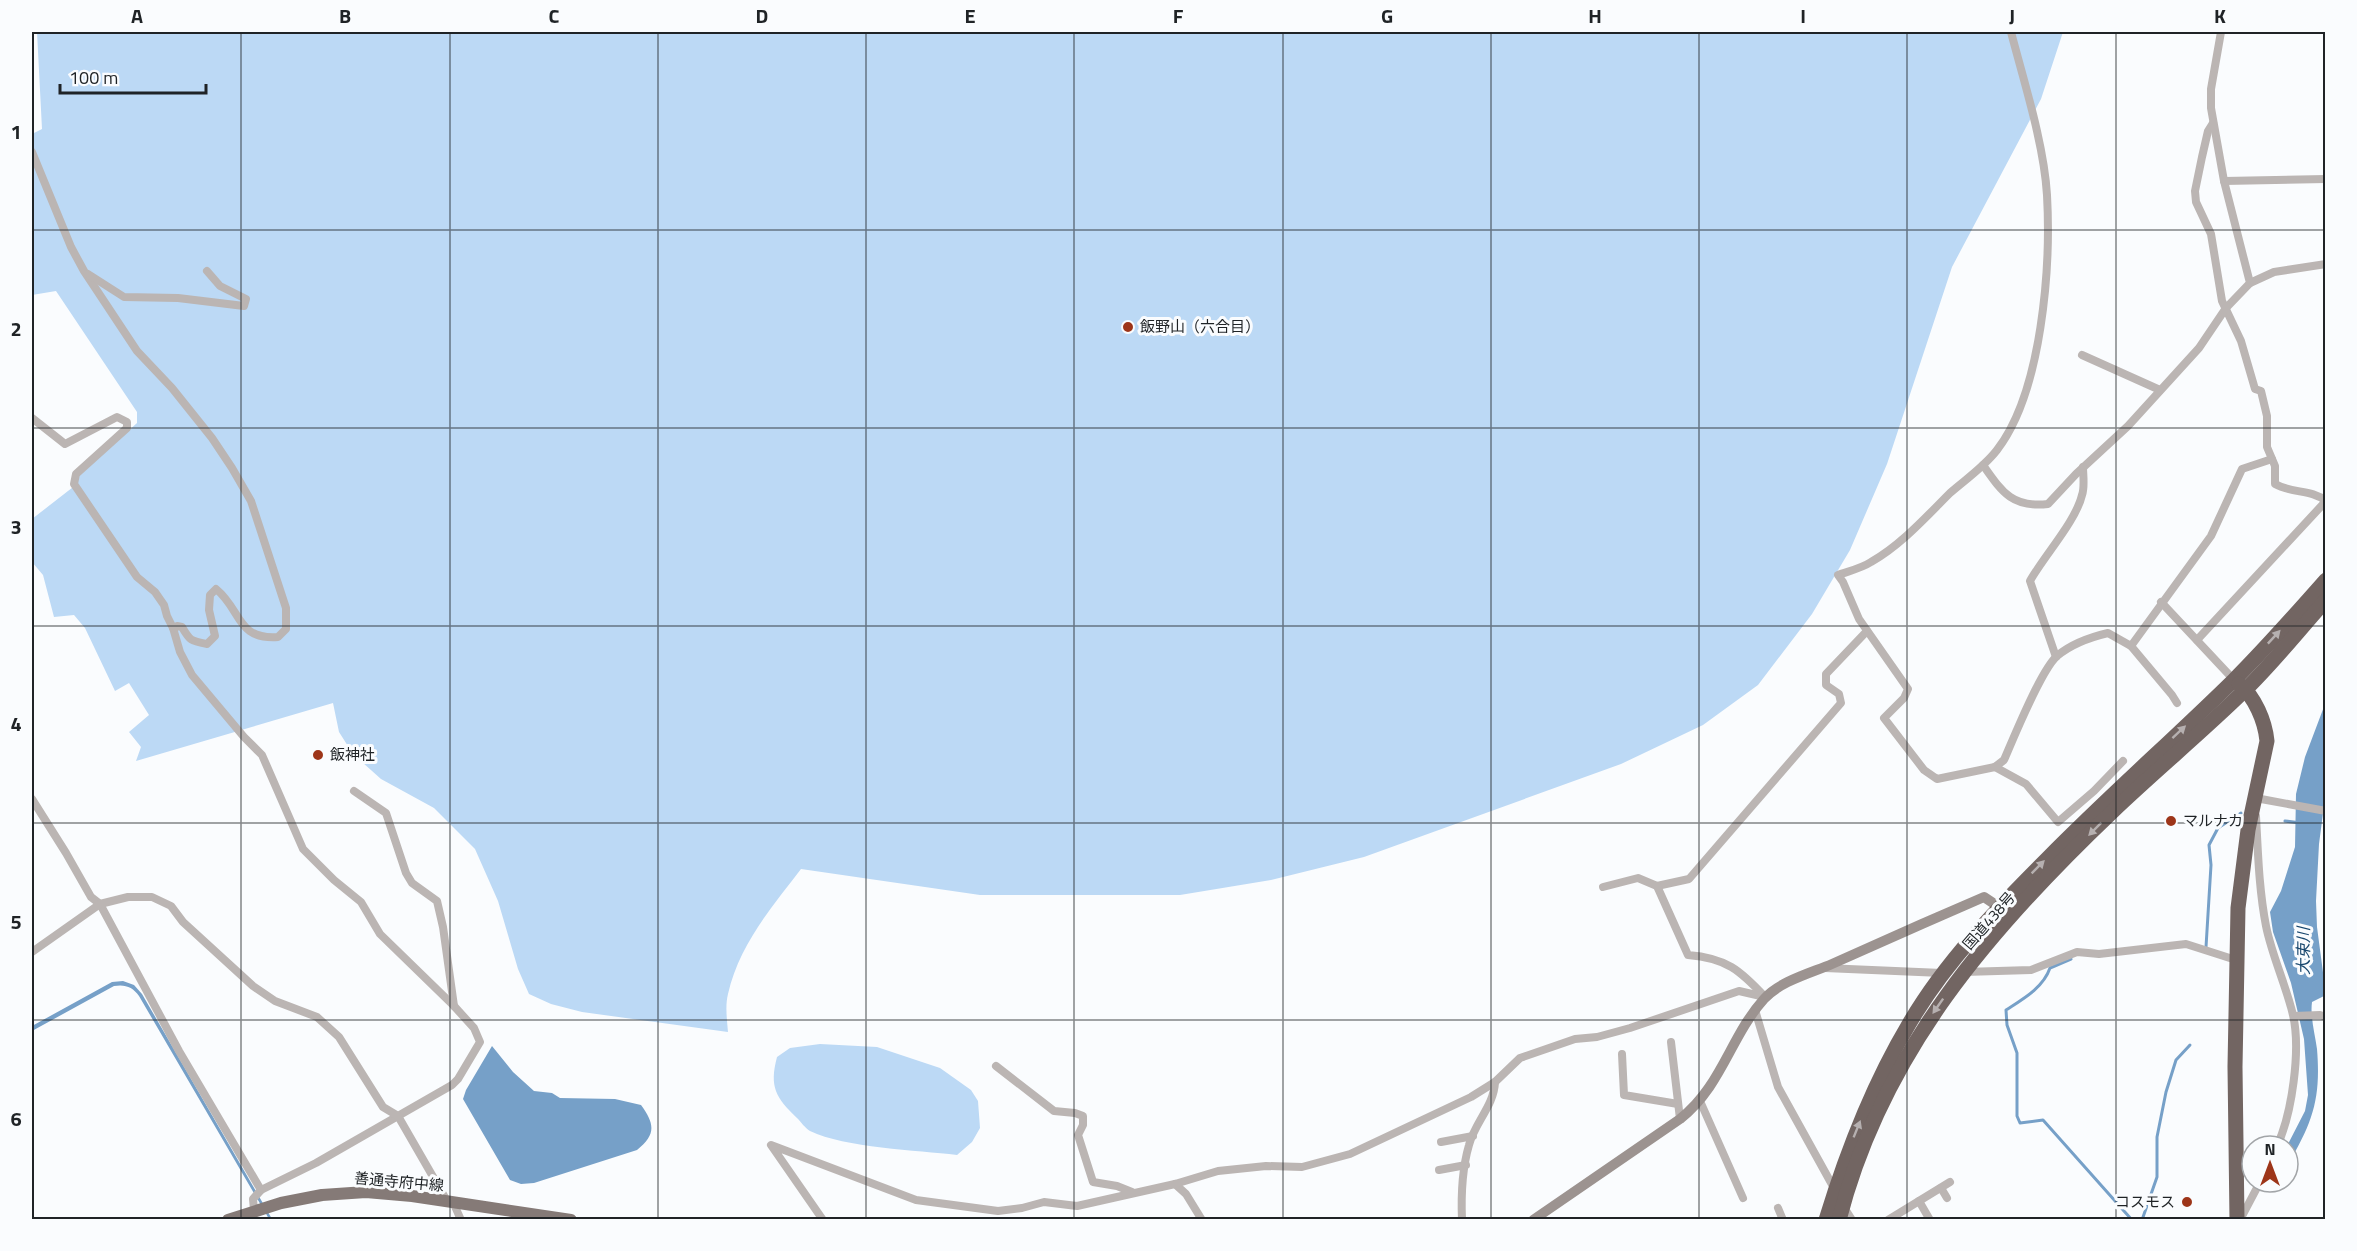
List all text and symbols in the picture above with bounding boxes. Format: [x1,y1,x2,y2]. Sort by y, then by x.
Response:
text: A [131,0,143,31]
text: B [339,0,351,31]
text: C [549,0,560,31]
text: D [756,0,768,31]
text: E [964,0,976,31]
text: F [1173,0,1184,31]
text: G [1381,0,1393,31]
text: H [1588,0,1602,31]
text: I [1800,0,1806,31]
text: J [2009,0,2015,31]
text: K [2214,0,2226,31]
scale bar [60,57,206,95]
text: 100 m [69,64,118,91]
text: 1 [10,116,22,147]
text: 2 [10,313,22,344]
place label: 飯野山（六合目） [1140,315,1260,338]
marker: 飯野山（六合目） [1121,320,1135,334]
text: 3 [10,511,22,542]
one-way arrow [2267,630,2281,645]
text: 4 [10,708,22,739]
one-way arrow [2171,725,2185,739]
place label: 飯神社 [330,743,375,766]
marker: 飯神社 [311,748,325,762]
place label: マルナカ [2183,809,2243,832]
marker: マルナカ [2164,814,2178,828]
one-way arrow [2088,822,2102,837]
one-way arrow [2031,861,2045,875]
street label: 国道438号 [1957,887,2020,955]
text: 5 [10,906,22,937]
water label: 大束川 [2291,925,2315,975]
one-way arrow [1932,998,1944,1014]
text: 6 [10,1103,22,1134]
one-way arrow [1853,1120,1862,1138]
north arrow [2240,1134,2300,1194]
text: N [2264,1137,2276,1161]
street label: 善通寺府中線 [353,1166,445,1197]
place label: コスモス [2115,1190,2175,1213]
marker: コスモス [2180,1195,2194,1209]

